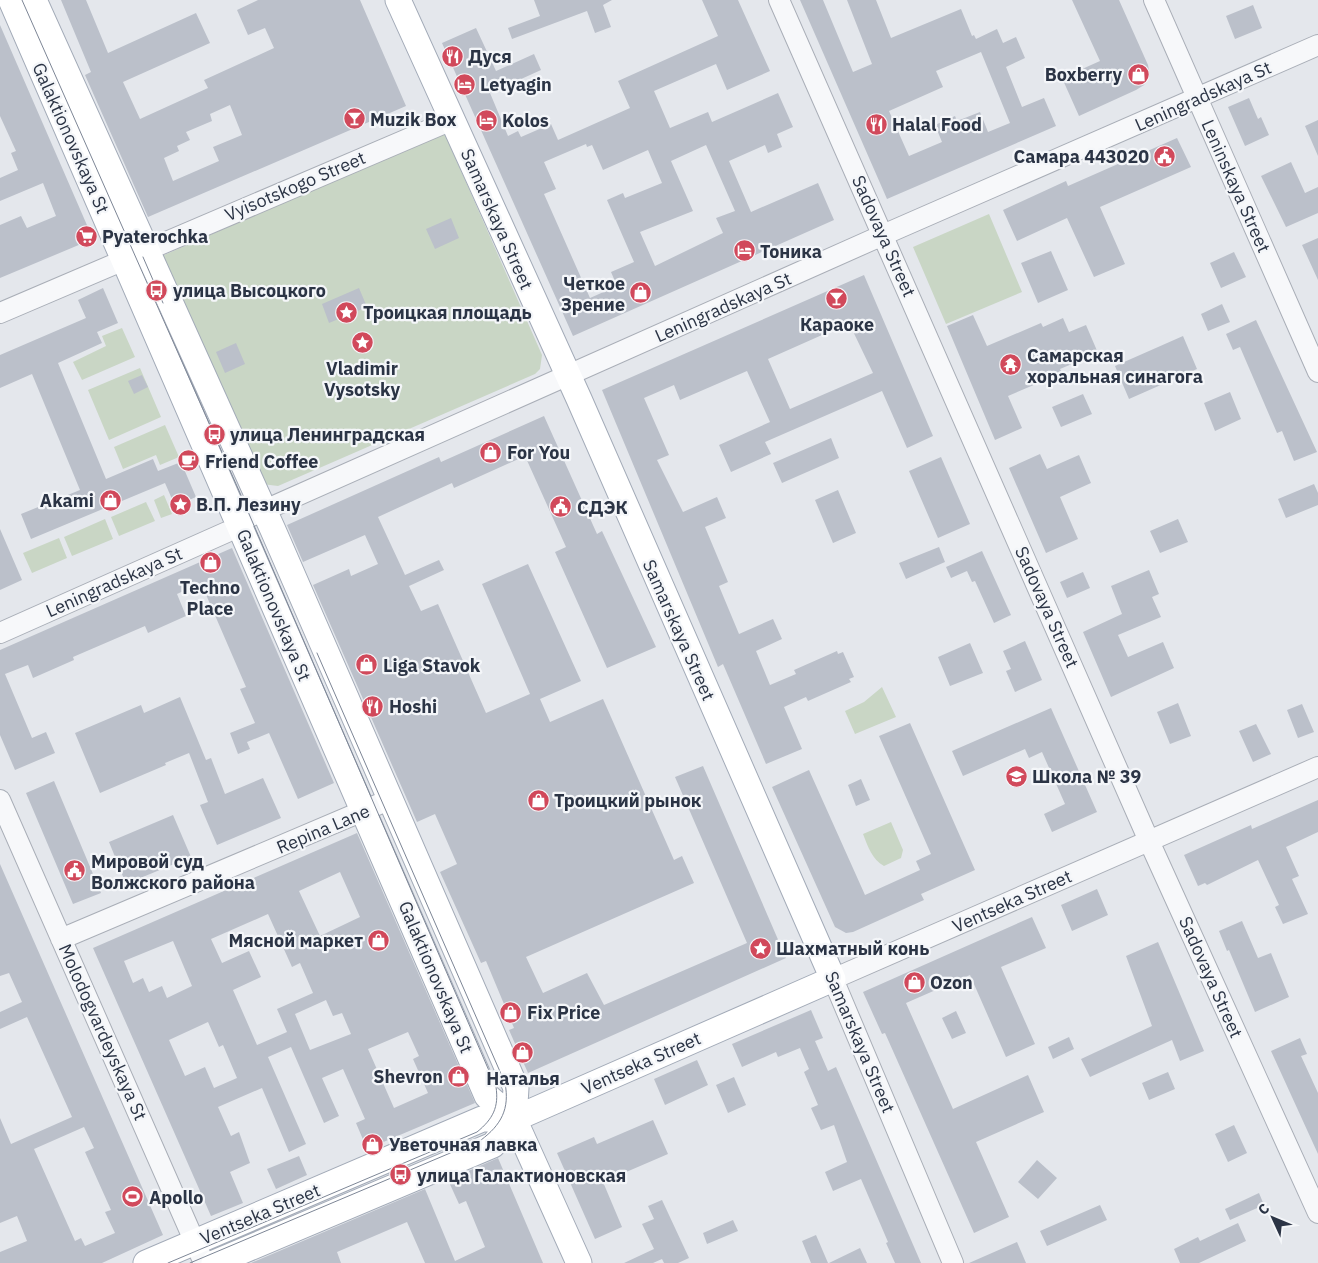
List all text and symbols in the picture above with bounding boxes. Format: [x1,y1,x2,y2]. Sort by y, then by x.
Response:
restaurant icon: Дуся [440,44,464,68]
place label: Дуся [468,45,512,68]
street label: Leningradskaya St [1131,56,1275,136]
street label: Galaktionovskaya St [27,59,115,217]
shop icon: Boxberry [1126,62,1150,86]
place label: Boxberry [1045,63,1122,86]
hotel icon: Letyagin [452,72,476,96]
place label: Letyagin [480,73,552,96]
bar icon: Muzik Box [342,107,366,131]
place label: Muzik Box [370,108,457,131]
hotel icon: Kolos [474,108,498,132]
place label: Kolos [502,109,549,132]
restaurant icon: Halal Food [864,112,888,136]
place label: Halal Food [892,113,982,136]
street label: Leninskaya Street [1196,116,1276,256]
public building icon: Самара 443020 [1153,144,1177,168]
street label: Samarskaya Street [456,145,538,293]
place label: Самара 443020 [1013,145,1149,168]
street label: Vyisotskogo Street [221,146,369,226]
street label: Sadovaya Street [847,172,921,300]
supermarket icon: Pyaterochka [74,224,98,248]
place label: Pyaterochka [102,225,208,248]
hotel icon: Тоника [732,239,756,263]
place label: Тоника [760,240,822,263]
street label: Leningradskaya St [651,267,795,347]
place label: Четкое Зрение [561,272,625,316]
bus stop icon: улица Высоцкого [145,278,169,302]
place label: улица Высоцкого [173,279,326,302]
shop icon: Четкое Зрение [629,281,653,305]
bar icon: Караоке [825,287,849,311]
place icon: Троицкая площадь [335,300,359,324]
place label: Троицкая площадь [363,301,532,324]
place label: Караоке [800,313,874,336]
place icon: Vladimir Vysotsky [350,331,374,355]
place label: Самарская хоральная синагога [1027,344,1203,388]
temple icon: Самарская хоральная синагога [999,353,1023,377]
place label: Vladimir Vysotsky [324,357,400,401]
bus stop icon: улица Ленинградская [202,422,226,446]
place label: улица Ленинградская [230,423,425,446]
shop icon: For You [479,440,503,464]
place label: For You [507,441,570,464]
cafe icon: Friend Coffee [177,449,201,473]
place label: Friend Coffee [205,450,318,473]
shop icon: Akami [98,488,122,512]
place label: Akami [40,489,94,512]
place icon: В.П. Лезину [168,492,192,516]
place label: В.П. Лезину [196,493,301,516]
public building icon: СДЭК [549,495,573,519]
place label: СДЭК [577,496,628,519]
street label: Galaktionovskaya St [232,526,316,684]
street label: Leningradskaya St [42,542,186,622]
street label: Sadovaya Street [1010,543,1084,671]
shop icon: Techno Place [198,550,222,574]
street label: Samarskaya Street [638,556,720,704]
place label: Techno Place [180,576,240,620]
shop icon: Liga Stavok [355,653,379,677]
place label: Liga Stavok [383,654,481,677]
restaurant icon: Hoshi [361,694,385,718]
place label: Hoshi [389,695,437,718]
school or university icon: Школа № 39 [1004,764,1028,788]
place label: Школа № 39 [1032,765,1142,788]
shop icon: Троицкий рынок [526,788,550,812]
place label: Троицкий рынок [554,789,701,812]
street label: Repina Lane [273,799,373,859]
place label: Мировой суд Волжского района [91,850,255,894]
public building icon: Мировой суд Волжского района [63,859,87,883]
street label: Ventseka Street [949,864,1075,938]
street label: Galaktionovskaya St [394,898,478,1056]
street label: Sadovaya Street [1174,913,1248,1041]
shop icon: Мясной маркет [367,928,391,952]
place label: Мясной маркет [228,929,363,952]
place icon: Шахматный конь [748,936,772,960]
place label: Шахматный конь [776,937,929,960]
street label: Molodogvardeyskaya St [54,940,152,1124]
street label: Samarskaya Street [820,968,900,1116]
shop icon: Ozon [902,970,926,994]
place label: Ozon [930,971,973,994]
shop icon: Fix Price [499,1000,523,1024]
place label: Fix Price [527,1001,600,1024]
street label: Ventseka Street [578,1026,704,1100]
shop icon: Наталья [511,1041,535,1065]
shop icon: Shevron [447,1064,471,1088]
place label: Shevron [373,1065,443,1088]
place label: Наталья [486,1067,560,1090]
shop icon: Уветочная лавка [361,1132,385,1156]
place label: Уветочная лавка [389,1133,537,1156]
bus stop icon: улица Галактионовская [389,1163,413,1187]
place label: улица Галактионовская [417,1164,626,1187]
street label: Ventseka Street [197,1178,323,1250]
sports icon: Apollo [121,1185,145,1209]
place label: Apollo [149,1186,203,1209]
north arrow [1248,1193,1298,1243]
text: С [1254,1199,1273,1219]

